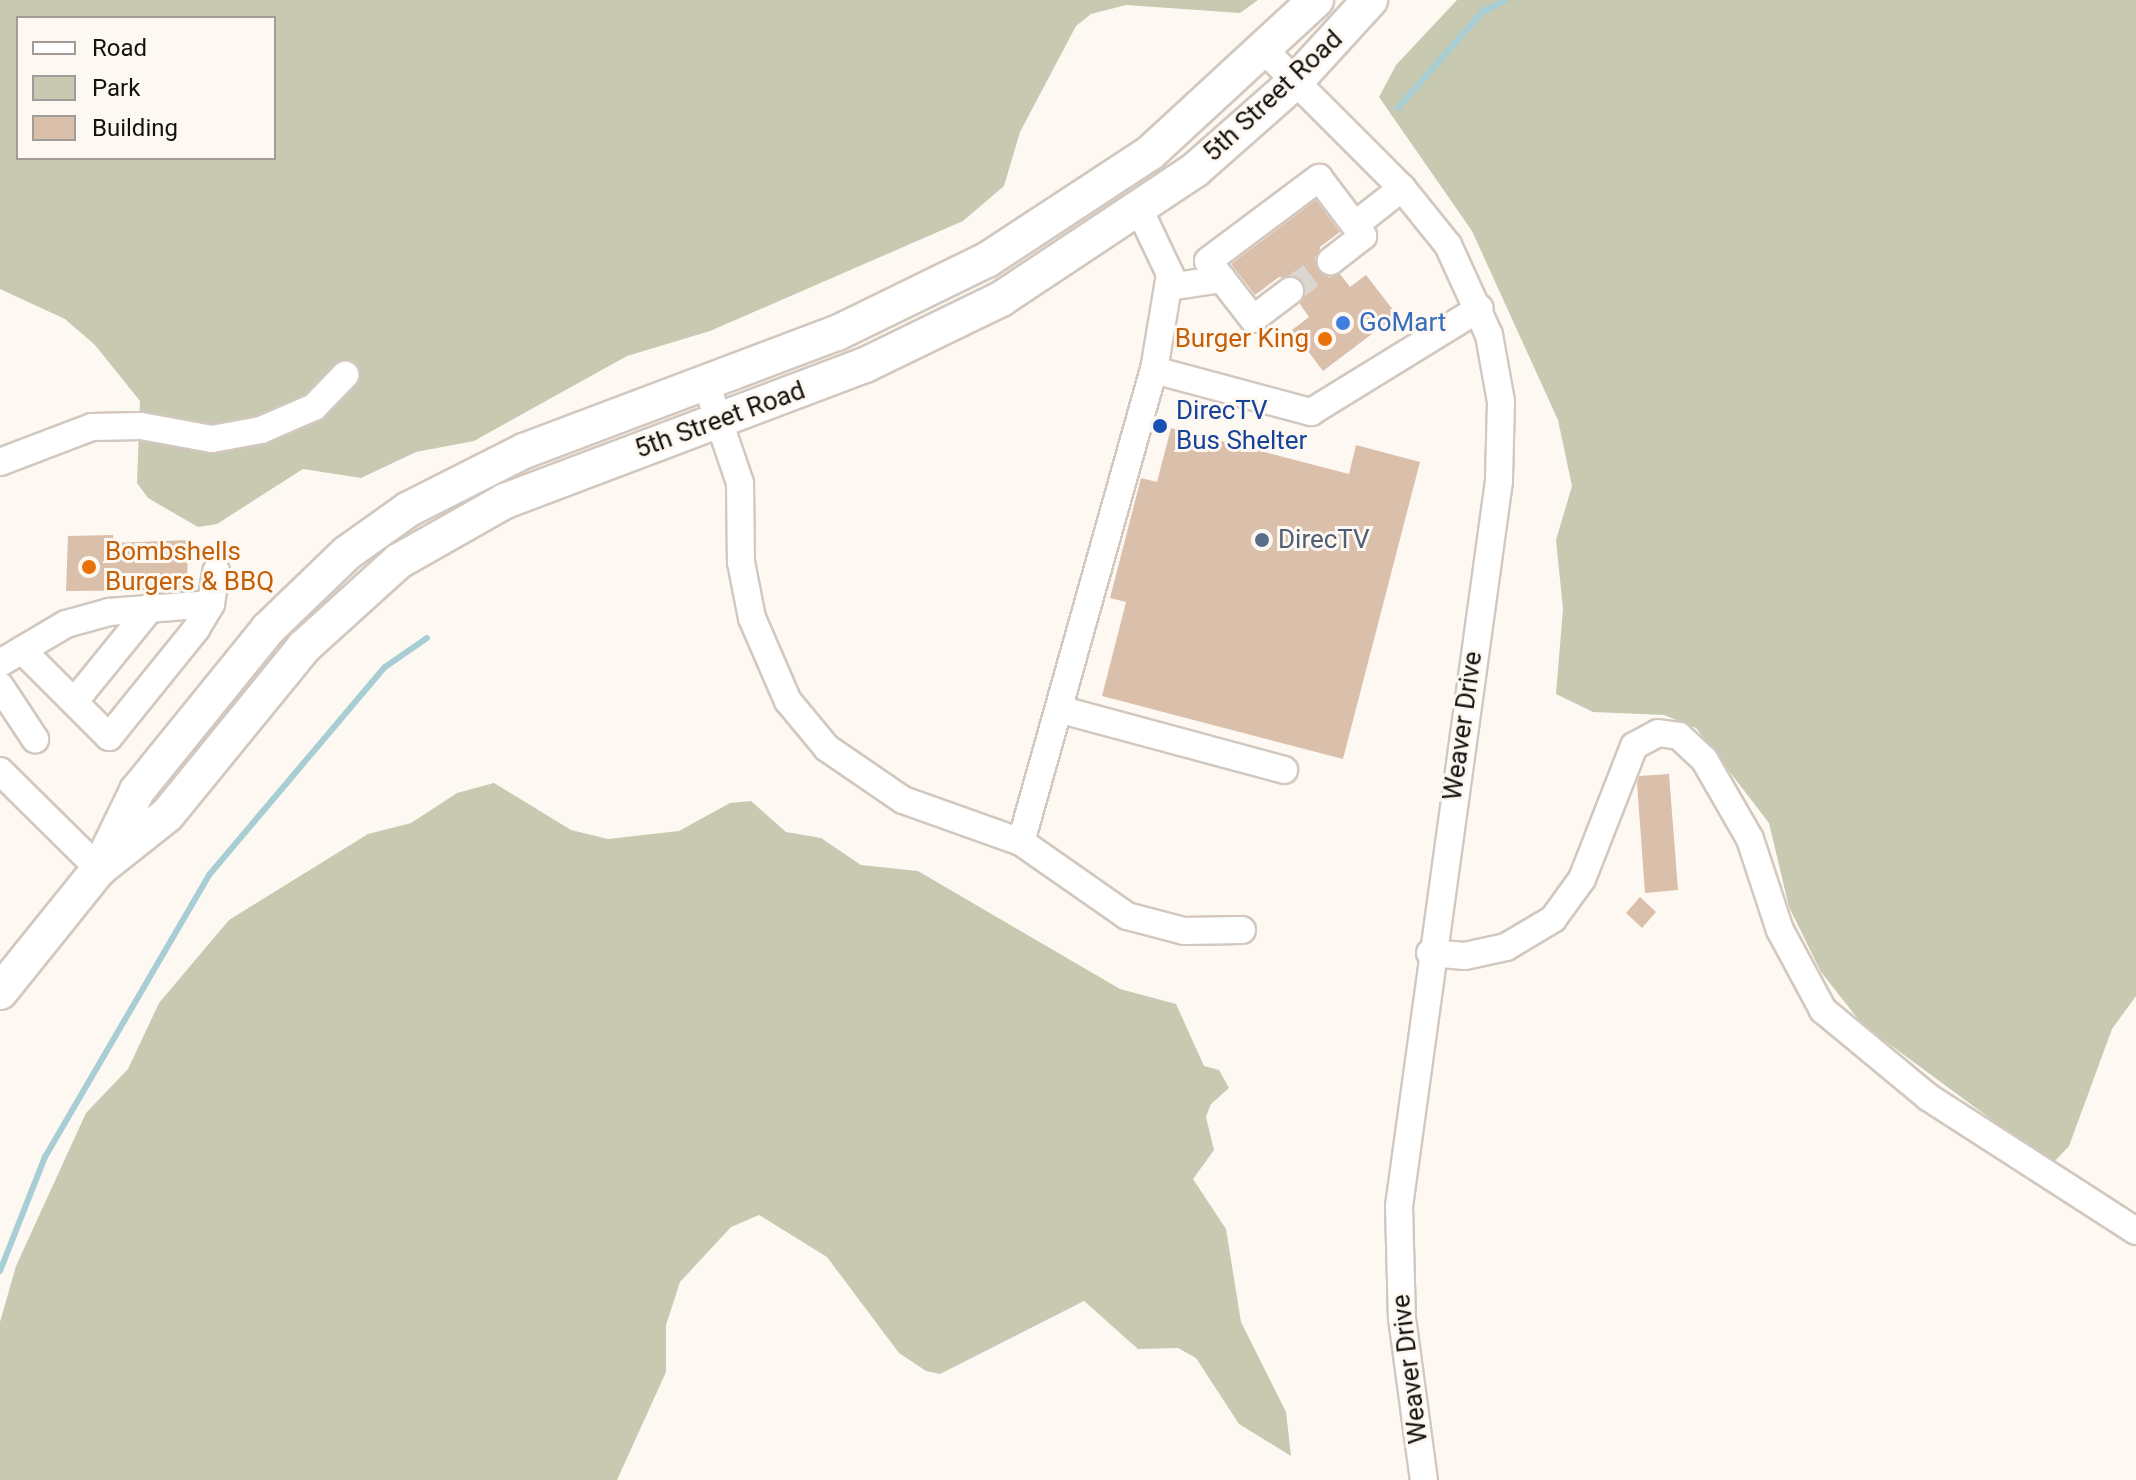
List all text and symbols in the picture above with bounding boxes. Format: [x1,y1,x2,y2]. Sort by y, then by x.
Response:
legend [16,16,276,160]
street label: 5th Street Road [1197,24,1349,168]
text: Road [92,34,147,62]
text: Park [92,74,140,102]
text: Building [92,114,178,142]
place label: GoMart [1359,307,1446,339]
marker: GoMart [1334,314,1352,332]
place label: Burger King [1175,323,1309,355]
marker: Burger King [1316,330,1334,348]
street label: 5th Street Road [631,375,809,465]
place label: DirecTV Bus Shelter [1176,395,1307,456]
marker: DirecTV Bus Shelter [1151,417,1169,435]
place label: DirecTV [1278,524,1370,556]
marker: DirecTV [1253,531,1271,549]
place label: Bombshells Burgers & BBQ [105,536,274,598]
marker: Bombshells Burgers & BBQ [80,558,98,576]
street label: Weaver Drive [1437,649,1489,803]
street label: Weaver Drive [1385,1293,1435,1445]

